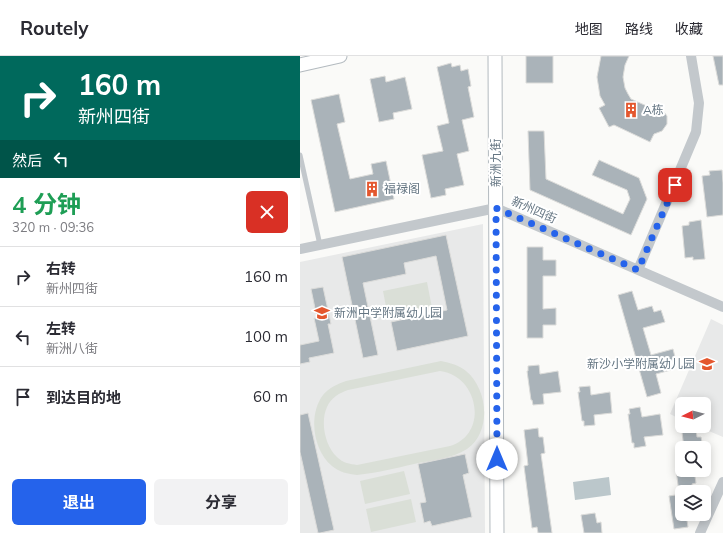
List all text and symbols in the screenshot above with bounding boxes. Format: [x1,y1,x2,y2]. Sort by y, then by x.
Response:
text: Routely [20,16,88,40]
text: 地图 [575,20,603,38]
text: 路线 [625,20,653,38]
text: 收藏 [675,20,703,38]
text: 160 m [78,67,161,102]
icon: right [12,72,64,124]
building icon: A栋 [622,101,640,119]
place label: A栋 [643,102,664,117]
text: 新州四街 [78,105,150,128]
street label: 新洲九街 [488,139,503,187]
icon: left [50,148,72,170]
text: 然后 [12,151,42,170]
pin [658,168,692,202]
icon: arrive [664,174,686,196]
building icon: 福禄阁 [363,180,381,198]
place label: 福禄阁 [384,181,420,196]
text: 4 分钟 [12,189,81,219]
button: close [246,191,288,233]
street label: 新州四街 [509,193,559,226]
text: 320 m · 09:36 [12,219,94,235]
text: 右转 [46,259,76,278]
icon: right [12,266,34,288]
text: 160 m [244,267,288,286]
text: 新州四街 [46,280,98,296]
school or university icon: 新洲中学附属幼儿园 [313,304,331,322]
place label: 新洲中学附属幼儿园 [334,305,442,320]
text: 左转 [46,319,76,338]
icon: left [12,326,34,348]
text: 100 m [244,327,288,346]
text: 新洲八街 [46,340,98,356]
school or university icon: 新沙小学附属幼儿园 [698,355,716,373]
place label: 新沙小学附属幼儿园 [587,356,695,371]
icon: arrive [12,386,34,408]
text: 60 m [253,387,288,406]
text: 到达目的地 [46,388,121,407]
north arrow [675,397,711,433]
map controls [675,397,711,521]
position arrow [476,438,518,480]
button: search [675,441,711,477]
button: 退出 [12,479,146,525]
button: 分享 [154,479,288,525]
button: layers [675,485,711,521]

